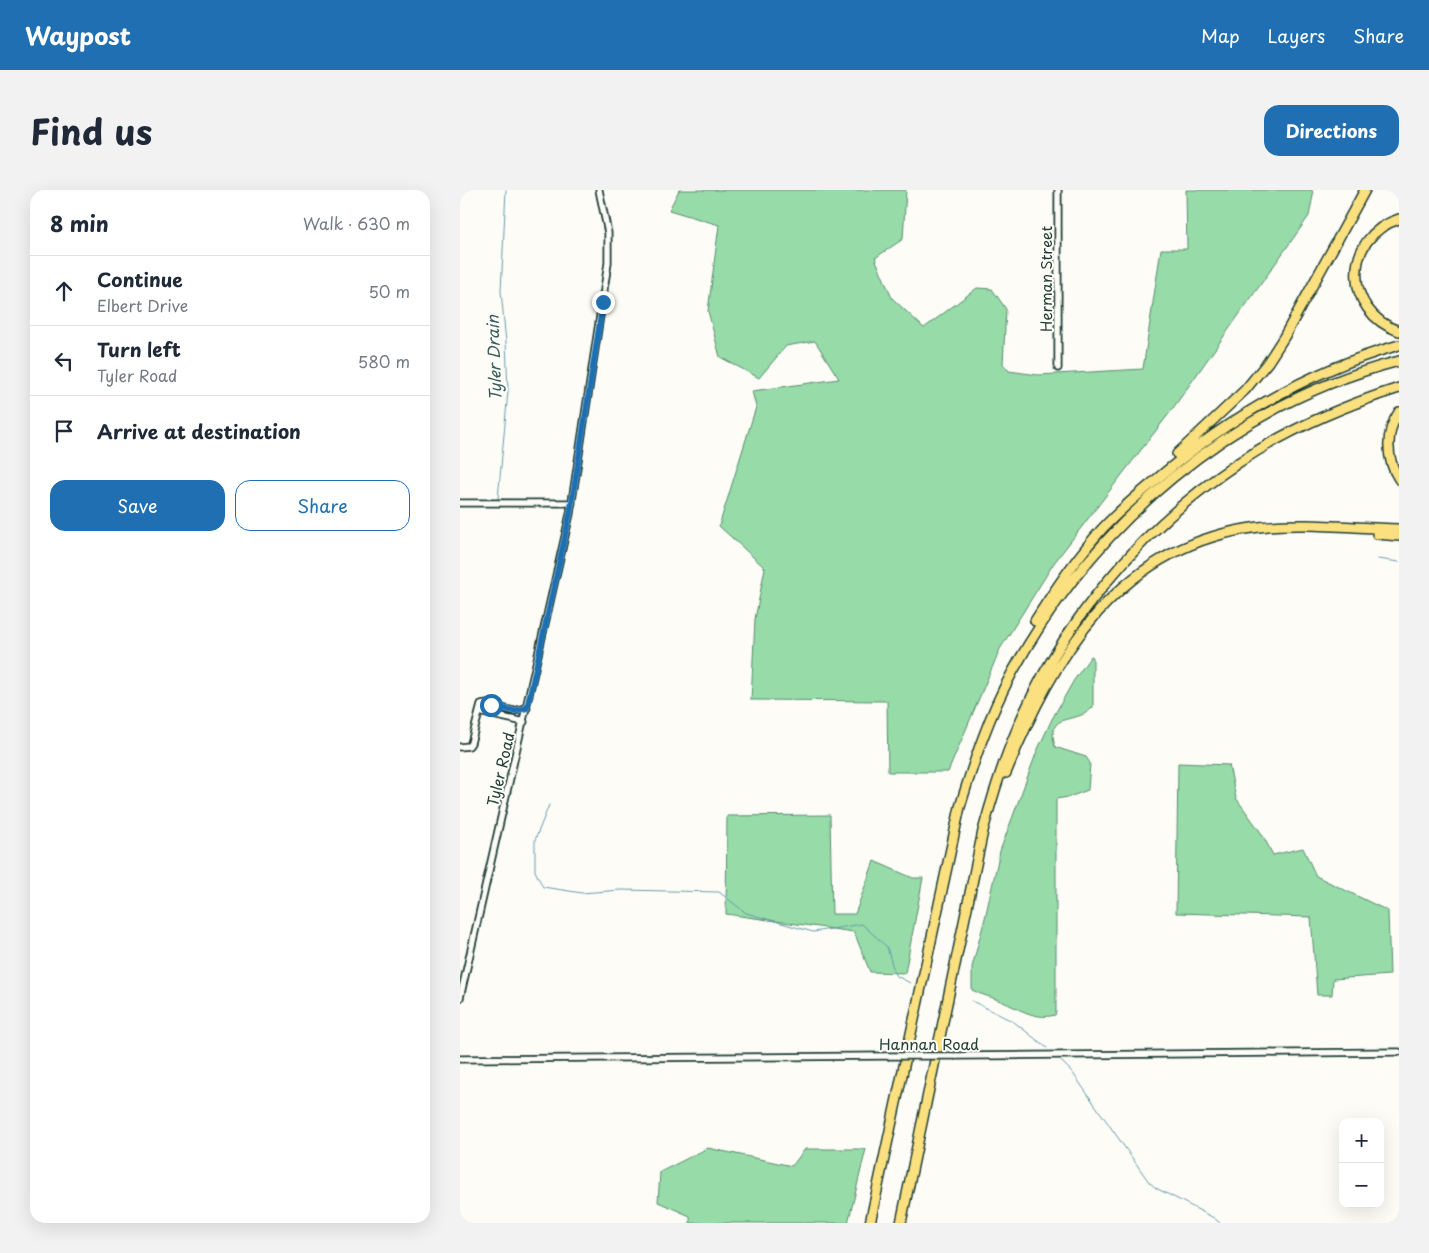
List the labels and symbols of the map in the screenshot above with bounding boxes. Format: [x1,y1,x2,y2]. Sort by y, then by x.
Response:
street label: Herman Street [1034,226,1057,332]
route end [592,291,615,314]
water label: Tyler Drain [479,313,506,401]
route start [480,694,503,717]
street label: Tyler Road [480,730,520,808]
street label: Hannan Road [879,1032,979,1055]

